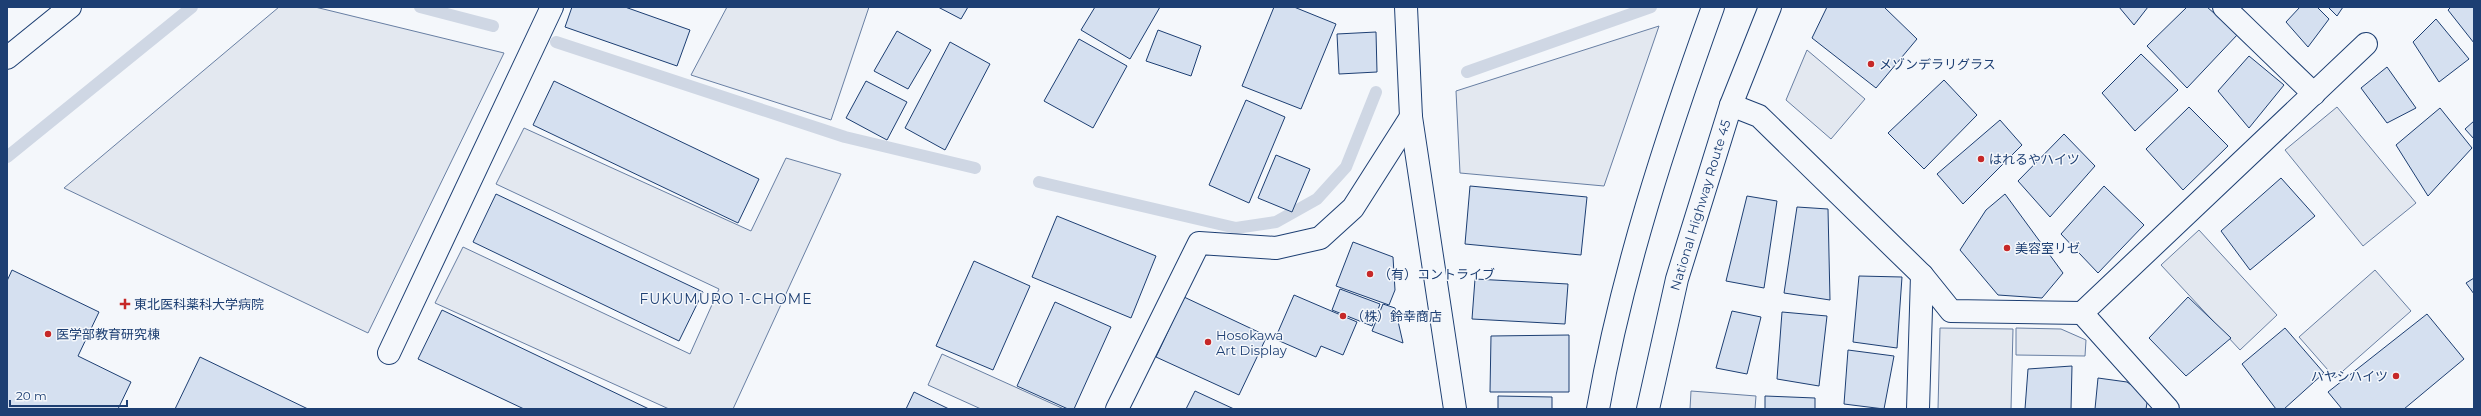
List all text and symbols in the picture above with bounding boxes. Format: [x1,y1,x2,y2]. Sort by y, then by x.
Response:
place label: メゾンデラリグラス [1879,56,1996,72]
marker: メゾンデラリグラス [1866,59,1876,69]
street label: National Highway Route 45 [1666,118,1734,292]
place label: はれるやハイツ [1989,151,2080,167]
marker: はれるやハイツ [1976,154,1986,164]
place label: 美容室リゼ [2015,240,2080,256]
marker: 美容室リゼ [2002,243,2012,253]
place label: （有）コントライブ [1378,266,1495,282]
marker: （有）コントライブ [1365,269,1375,279]
district label: FUKUMURO 1-CHOME [639,290,813,308]
place label: 東北医科薬科大学病院 [134,296,264,312]
marker: 東北医科薬科大学病院 [119,298,131,310]
place label: （株）鈴幸商店 [1351,308,1442,324]
marker: （株）鈴幸商店 [1338,311,1348,321]
place label: 医学部教育研究棟 [56,326,160,342]
place label: Hosokawa Art Display [1216,327,1288,358]
marker: 医学部教育研究棟 [43,329,53,339]
marker: Hosokawa Art Display [1203,337,1213,347]
place label: ハヤシハイツ [2311,368,2388,384]
marker: ハヤシハイツ [2391,371,2401,381]
scale bar [10,382,127,408]
text: 20 m [16,388,47,403]

